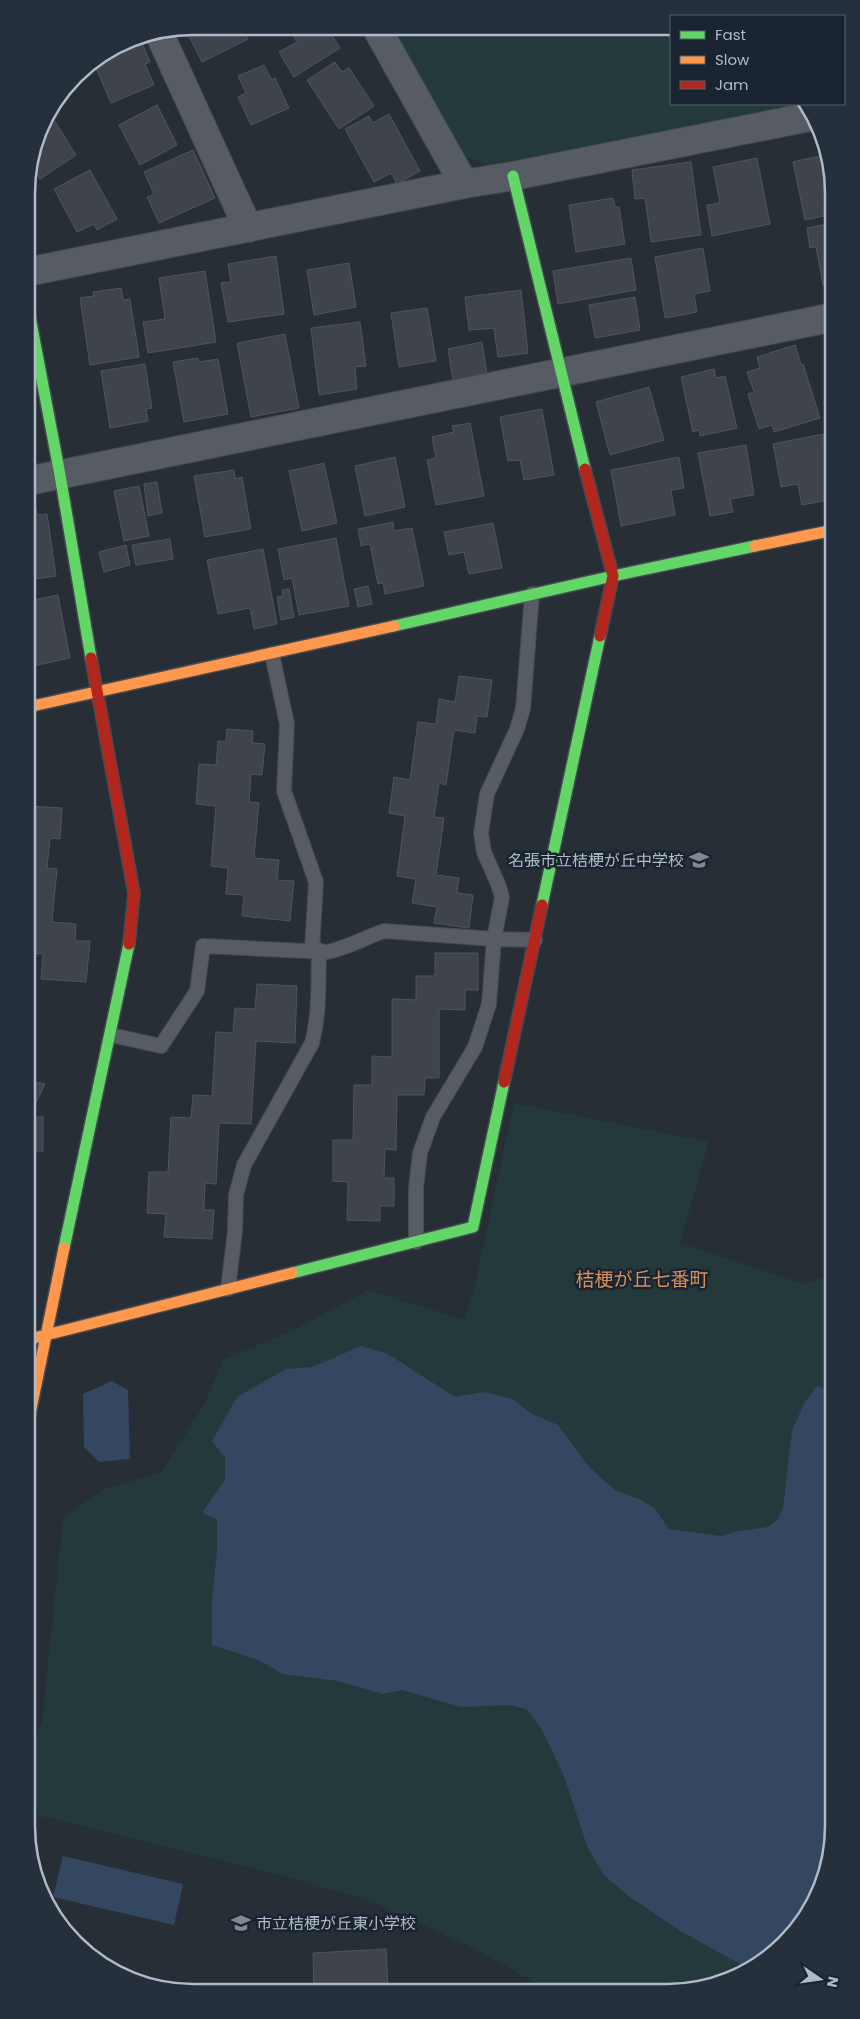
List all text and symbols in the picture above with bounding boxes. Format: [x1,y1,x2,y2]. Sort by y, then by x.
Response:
legend [670,15,845,105]
text: Fast [715,24,746,45]
text: Slow [715,49,750,70]
text: Jam [715,74,749,95]
place label: 名張市立桔梗が丘中学校 [508,849,684,872]
school or university icon: 名張市立桔梗が丘中学校 [688,849,710,871]
district label: 桔梗が丘七番町 [575,1266,709,1293]
school or university icon: 市立桔梗が丘東小学校 [230,1912,252,1934]
place label: 市立桔梗が丘東小学校 [256,1912,416,1935]
north arrow [795,1954,845,2004]
text: N [822,1975,844,1989]

